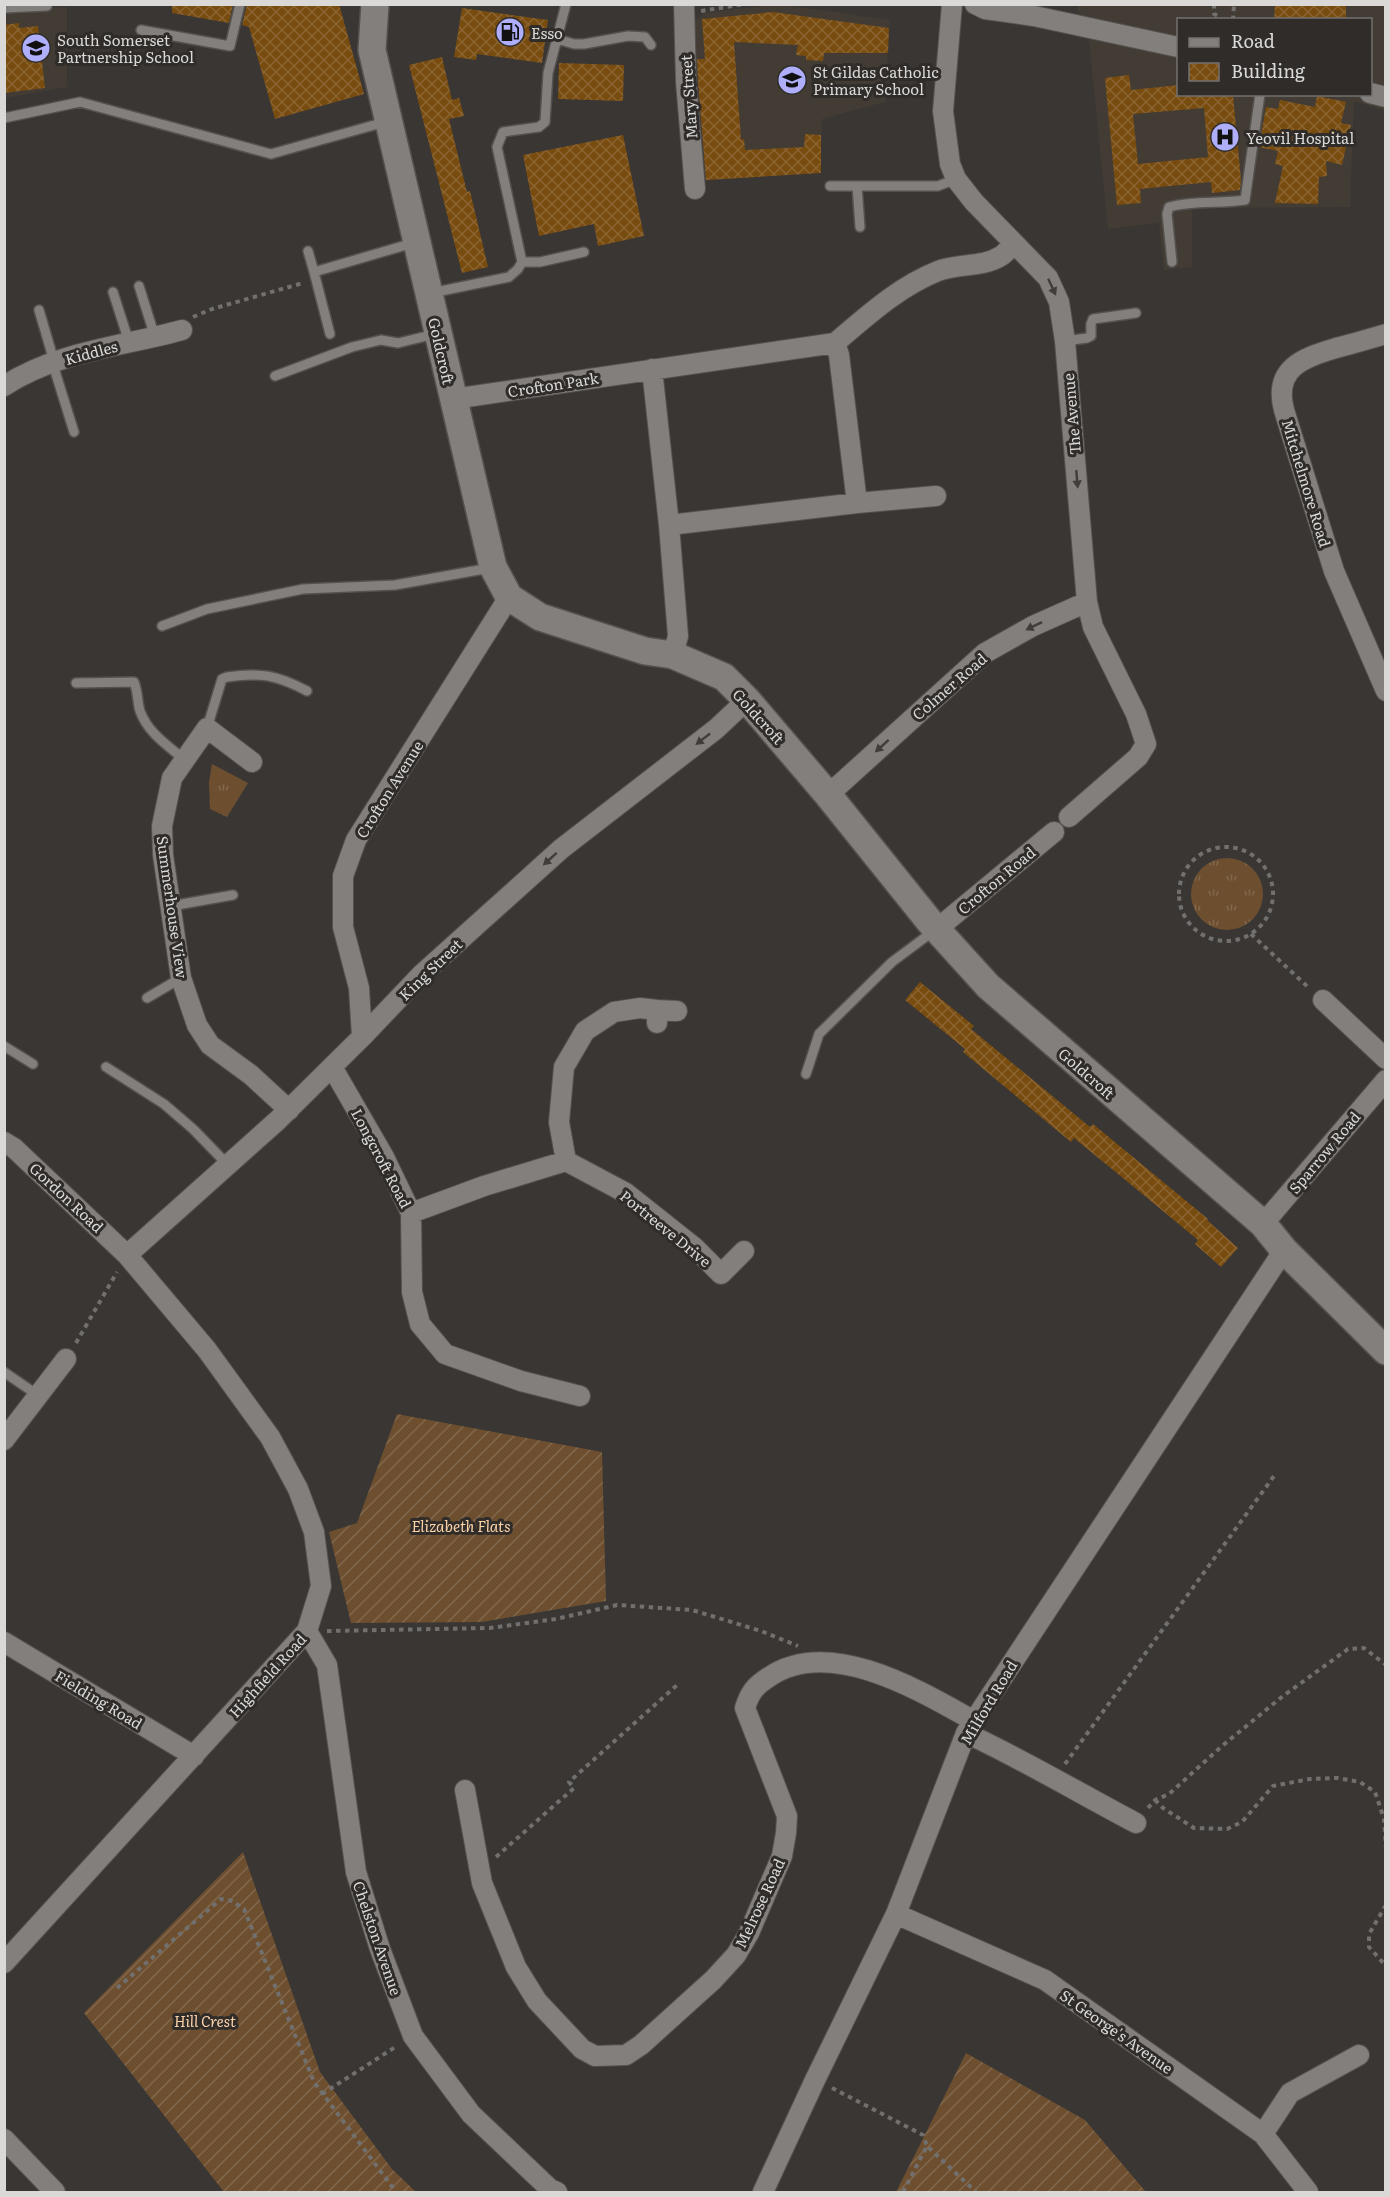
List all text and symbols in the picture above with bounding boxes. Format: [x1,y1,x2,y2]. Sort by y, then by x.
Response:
fuel station icon: Esso [494,16,526,48]
legend [1177,18,1372,96]
place label: Esso [531,21,563,44]
text: Road [1231,27,1275,54]
place label: South Somerset Partnership School [57,28,194,68]
school or university icon: South Somerset Partnership School [20,32,52,64]
street label: Mary Street [674,54,702,140]
text: Building [1231,57,1306,84]
place label: St Gildas Catholic Primary School [813,60,939,100]
school or university icon: St Gildas Catholic Primary School [776,64,808,96]
hospital icon: Yeovil Hospital [1209,121,1241,153]
place label: Yeovil Hospital [1246,126,1354,149]
one-way arrow [1047,278,1056,295]
street label: Goldcroft [423,315,461,387]
street label: Kiddles [62,334,120,370]
street label: Crofton Park [506,365,601,403]
street label: The Avenue [1056,372,1086,456]
street label: Mitchelmore Road [1277,416,1337,550]
one-way arrow [1072,470,1082,489]
one-way arrow [1025,621,1042,631]
street label: Colmer Road [907,647,991,725]
street label: Goldcroft [728,683,790,749]
one-way arrow [696,732,711,744]
street label: Crofton Avenue [350,735,428,842]
one-way arrow [875,739,890,752]
street label: Summerhouse View [152,834,194,980]
street label: Crofton Road [952,841,1040,919]
one-way arrow [543,852,558,865]
street label: King Street [393,933,467,1005]
street label: Goldcroft [1054,1042,1120,1104]
street label: Longcroft Road [346,1104,418,1212]
street label: Sparrow Road [1283,1106,1365,1198]
street label: Gordon Road [25,1157,109,1237]
street label: Portreeve Drive [615,1184,717,1272]
park label: Elizabeth Flats [411,1514,511,1537]
street label: Highfield Road [223,1628,311,1722]
street label: Milford Road [954,1655,1022,1749]
street label: Fielding Road [51,1664,147,1734]
street label: Melrose Road [728,1854,790,1952]
street label: Chelston Avenue [348,1878,408,1998]
street label: St George's Avenue [1056,1983,1178,2079]
park label: Hill Crest [174,2009,236,2032]

